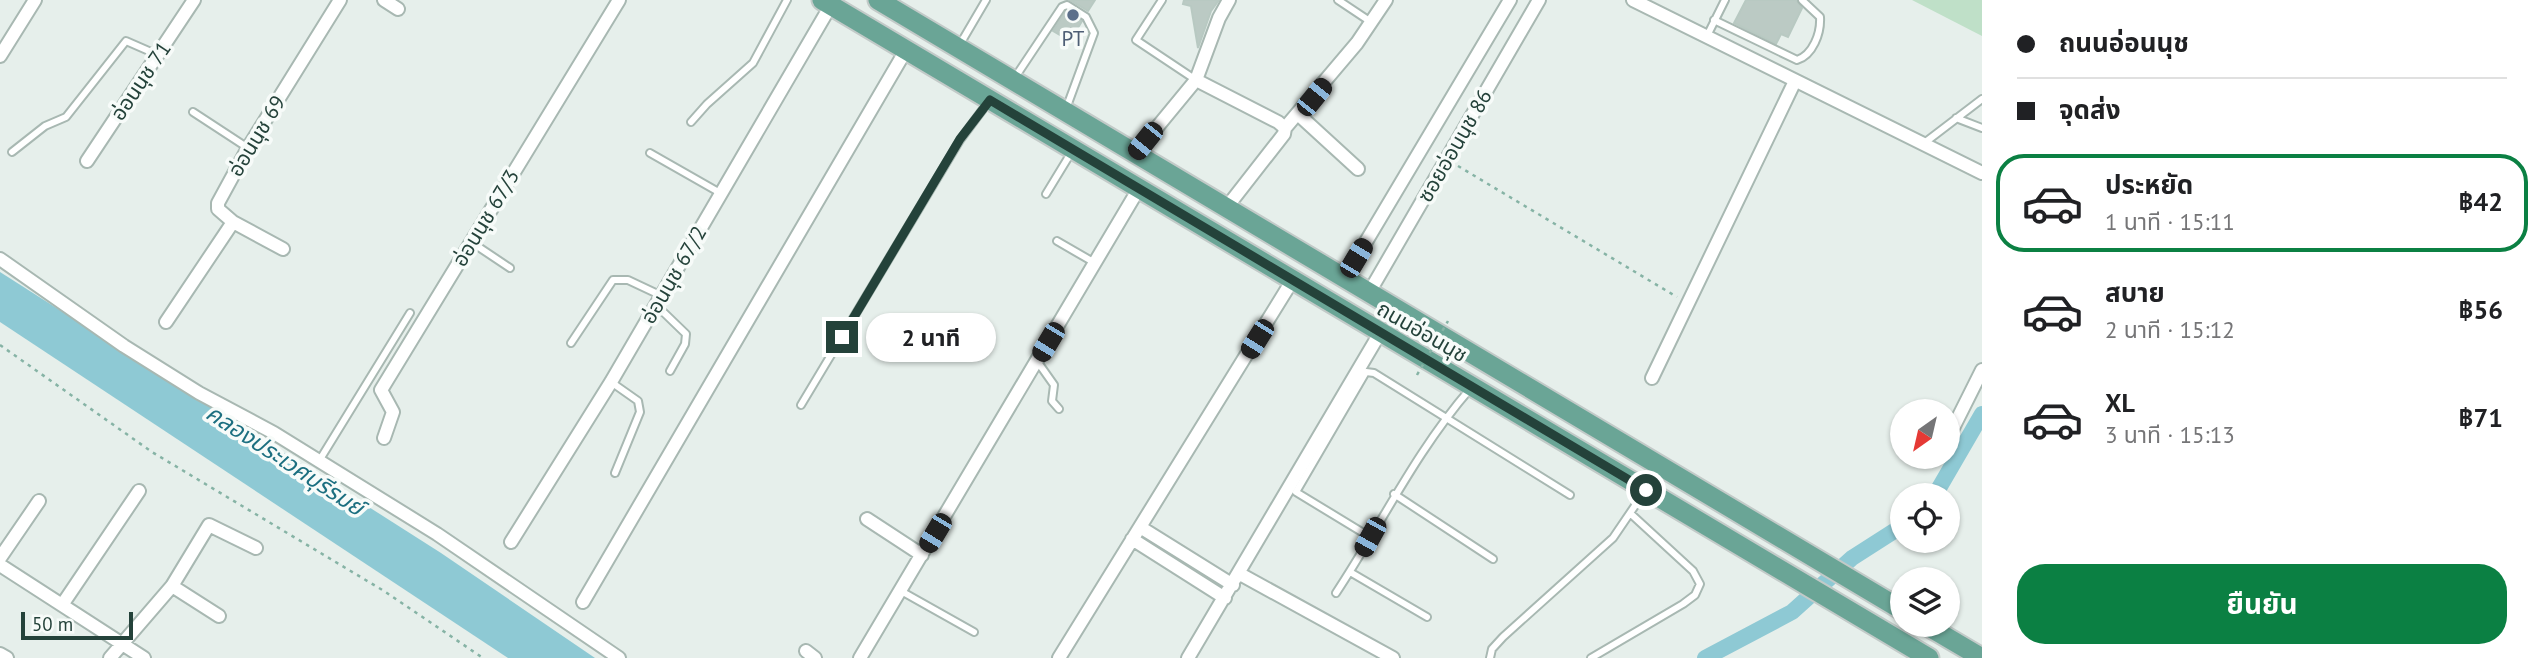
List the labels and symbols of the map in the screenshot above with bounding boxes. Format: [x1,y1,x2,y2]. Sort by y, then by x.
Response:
marker: PT [1065,7,1081,23]
place label: PT [1061,25,1085,52]
street label: อ่อนนุช 71 [104,36,177,126]
car [1293,74,1336,120]
street label: ซอยอ่อนนุช 86 [1411,84,1498,207]
street label: อ่อนนุช 69 [222,90,291,181]
car [1124,118,1167,164]
street label: อ่อนนุช 67/3 [446,164,525,271]
street label: อ่อนนุช 67/2 [635,221,712,329]
car [1337,235,1376,281]
street label: ถนนอ่อนนุช [1372,295,1472,368]
callout: 2 นาที [866,312,996,362]
car [1237,316,1278,362]
car [1029,319,1068,365]
route end [826,321,858,353]
water label: คลองประเวศบุรีรมย์ [201,398,373,524]
north arrow [1890,399,1960,469]
route start [1630,474,1662,506]
car [916,510,955,556]
car [1351,514,1390,560]
scale bar [21,609,133,641]

